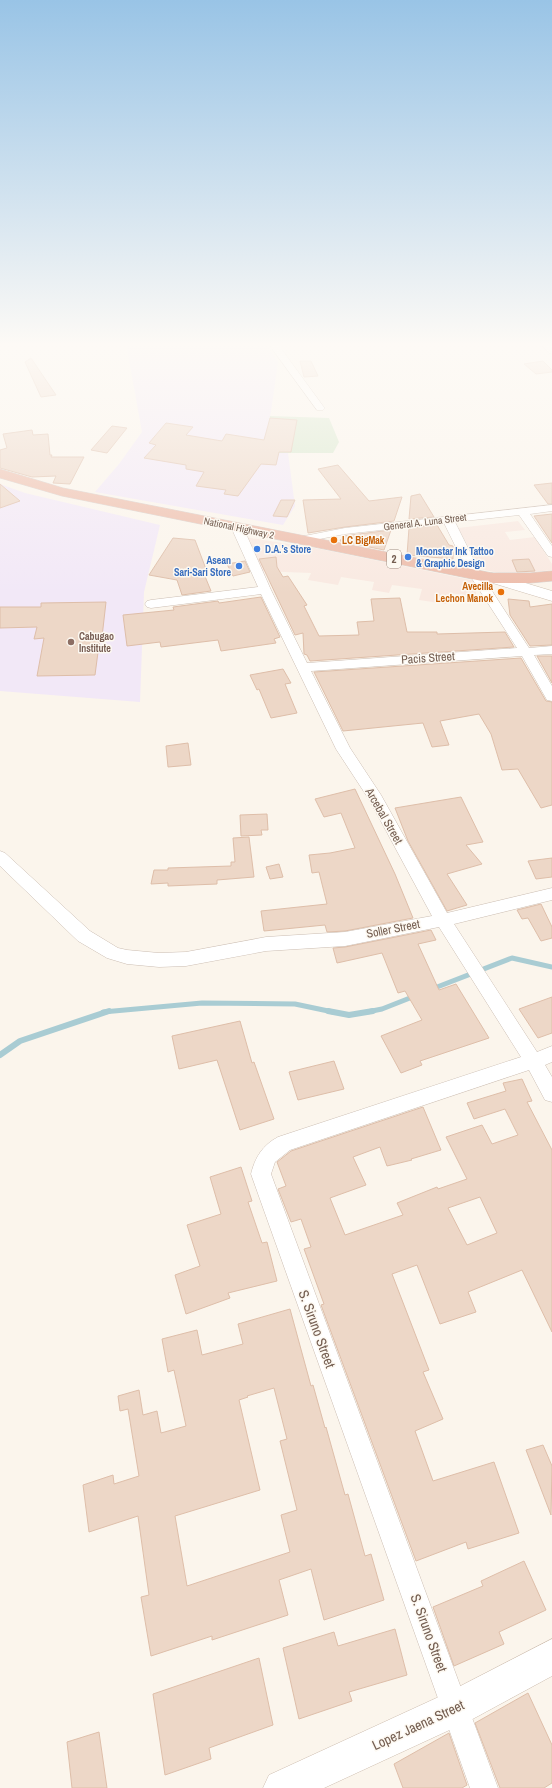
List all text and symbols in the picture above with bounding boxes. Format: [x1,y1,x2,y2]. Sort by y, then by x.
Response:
street label: General A. Luna Street [383,510,468,534]
street label: National Highway 2 [203,514,276,542]
place label: LC BigMak [342,534,385,547]
marker: LC BigMak [329,535,339,545]
place label: D.A.’s Store [265,543,312,556]
marker: D.A.’s Store [252,544,262,554]
place label: Moonstar Ink Tattoo & Graphic Design [416,545,494,570]
road number: 2 [387,550,401,568]
marker: Moonstar Ink Tattoo & Graphic Design [403,552,413,562]
place label: Asean Sari-Sari Store [174,554,231,579]
marker: Asean Sari-Sari Store [234,561,244,571]
place label: Avecilla Lechon Manok [436,580,493,605]
marker: Avecilla Lechon Manok [496,587,506,597]
place label: Cabugao Institute [79,630,114,655]
marker: Cabugao Institute [66,637,76,647]
street label: Pacis Street [401,648,456,668]
street label: Arcebal Street [361,784,407,847]
street label: Soller Street [365,916,421,942]
street label: S. Siruno Street [295,1288,339,1370]
street label: S. Siruno Street [407,1592,451,1674]
street label: Lopez Jaena Street [369,1696,467,1754]

